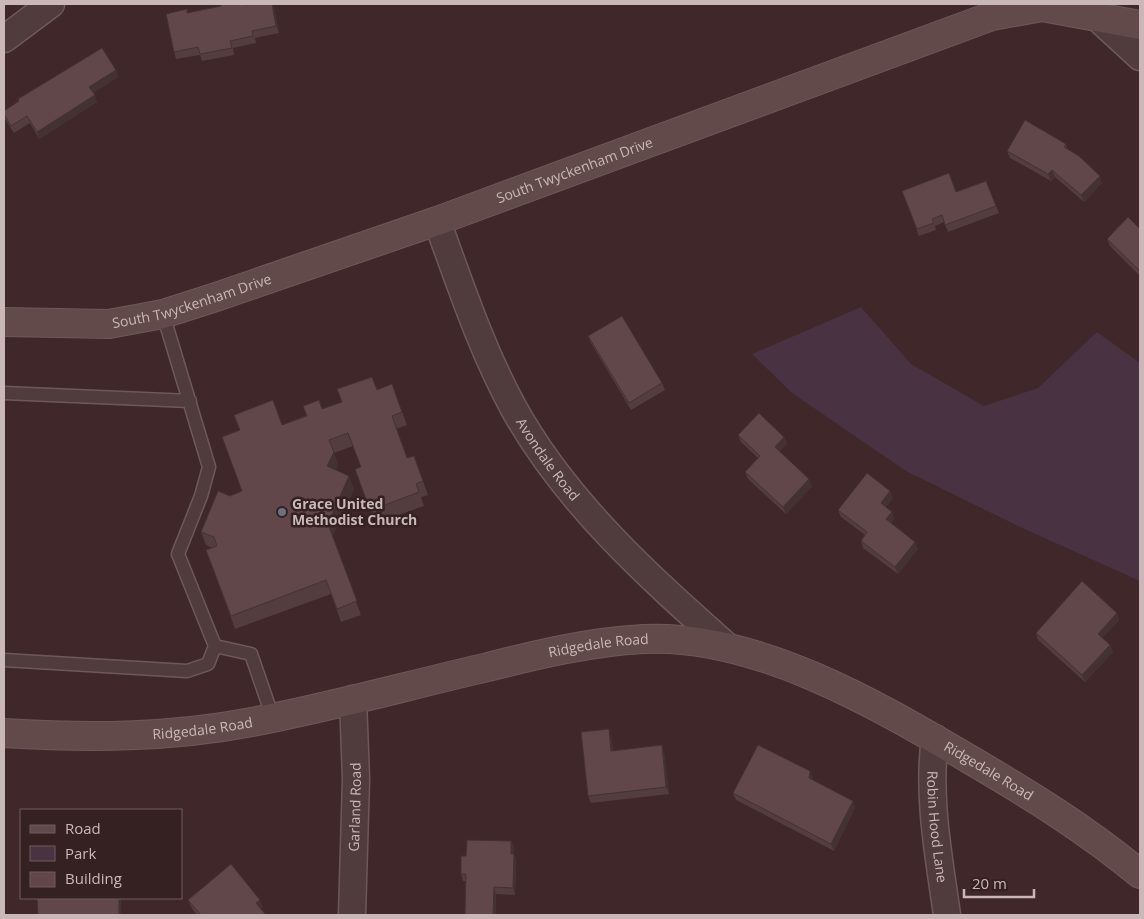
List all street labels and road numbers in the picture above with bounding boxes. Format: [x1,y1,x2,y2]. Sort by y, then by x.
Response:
street label: South Twyckenham Drive [494,132,655,207]
street label: South Twyckenham Drive [110,269,274,332]
street label: Avondale Road [512,414,584,504]
street label: Ridgedale Road [546,629,649,661]
street label: Ridgedale Road [152,712,254,743]
street label: Ridgedale Road [941,736,1037,804]
street label: Garland Road [344,762,365,852]
street label: Robin Hood Lane [923,771,952,884]

